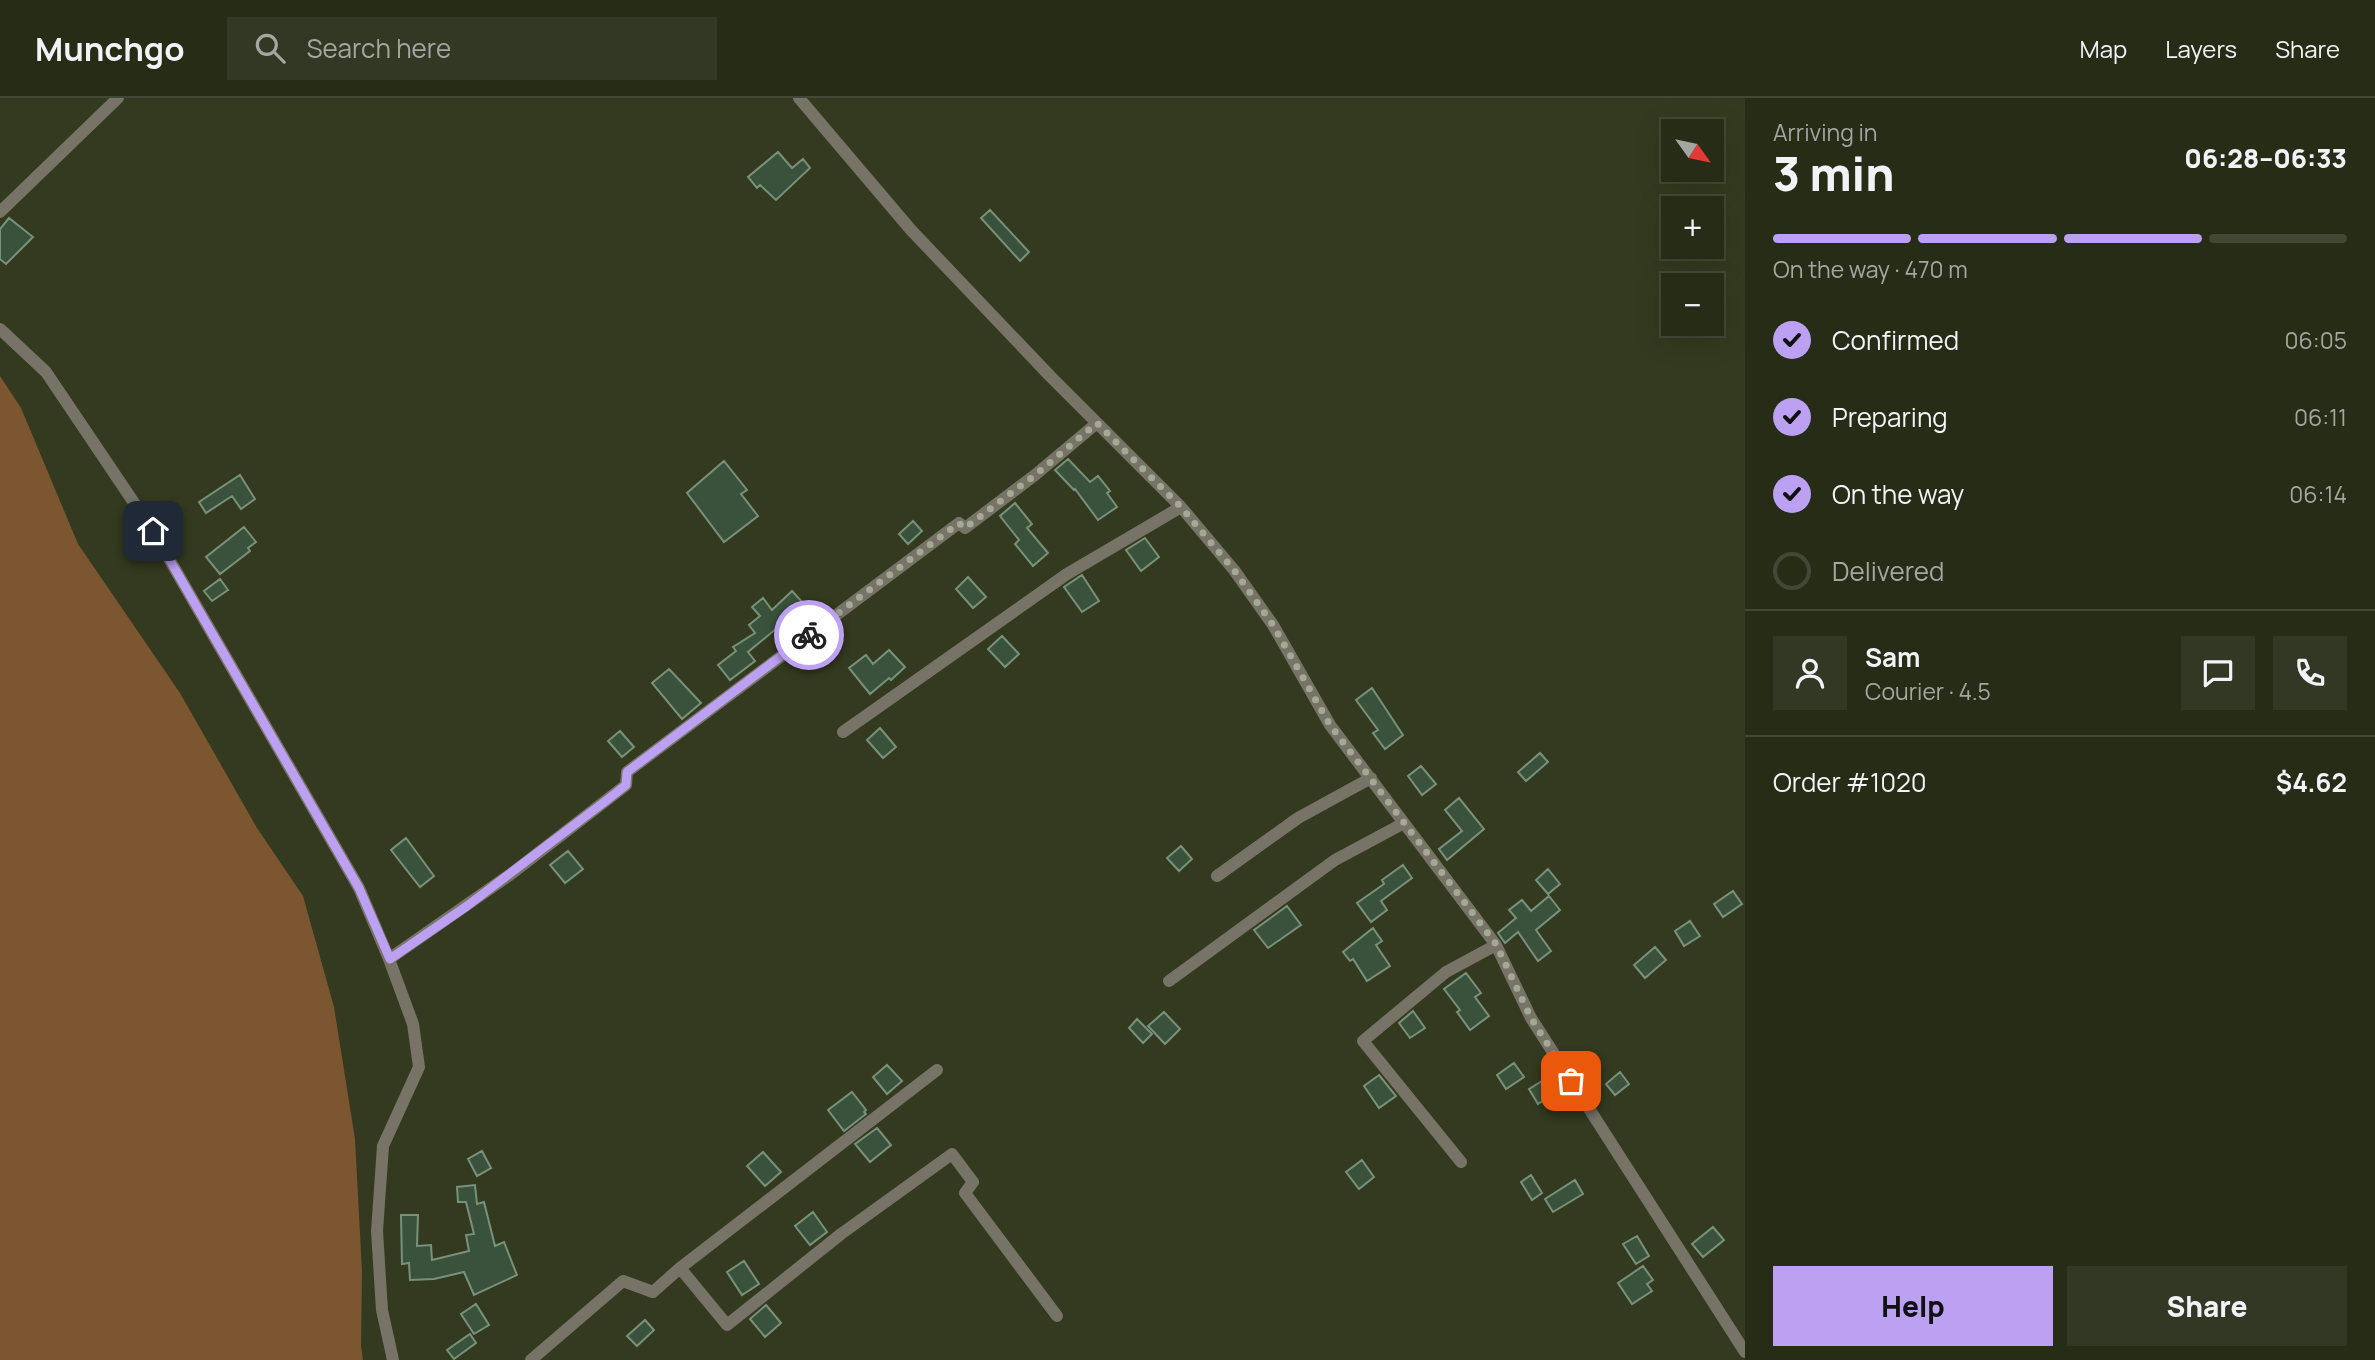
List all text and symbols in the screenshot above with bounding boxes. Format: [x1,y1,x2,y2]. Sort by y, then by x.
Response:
search box [227,17,717,80]
text: Munchgo [35,26,185,71]
icon: search [251,29,289,67]
text: Search here [307,30,451,66]
text: Map [2080,32,2127,65]
text: Layers [2165,32,2237,65]
text: Share [2275,32,2340,65]
text: Arriving in [1773,116,1878,148]
north arrow [1661,119,1724,182]
map controls [1661,119,1724,336]
text: 06:28–06:33 [2184,140,2347,176]
text: 3 min [1773,142,1894,205]
button: + [1661,196,1724,259]
text: On the way · 470 m [1773,253,1968,285]
button: − [1661,273,1724,336]
icon: check [1773,321,1811,359]
text: Confirmed [1832,322,1959,358]
text: 06:05 [2285,324,2347,356]
icon: check [1773,398,1811,436]
text: Preparing [1832,399,1948,435]
text: 06:11 [2294,401,2347,433]
icon: check [1773,475,1811,513]
text: On the way [1832,476,1964,512]
text: 06:14 [2289,478,2347,510]
pin [123,501,183,561]
icon: home [134,512,172,550]
text: Delivered [1832,553,1944,589]
courier [774,600,844,670]
icon: bike [790,616,828,654]
button: person [1773,636,1847,710]
button: chat [2181,636,2255,710]
button: phone [2273,636,2347,710]
text: Sam [1865,639,1920,675]
text: Courier · 4.5 [1865,675,1991,707]
text: Order #1020 [1773,764,1927,800]
text: $4.62 [2276,764,2347,800]
pin [1541,1051,1601,1111]
icon: bag [1552,1062,1590,1100]
button: Help [1773,1266,2053,1346]
button: Share [2067,1266,2347,1346]

